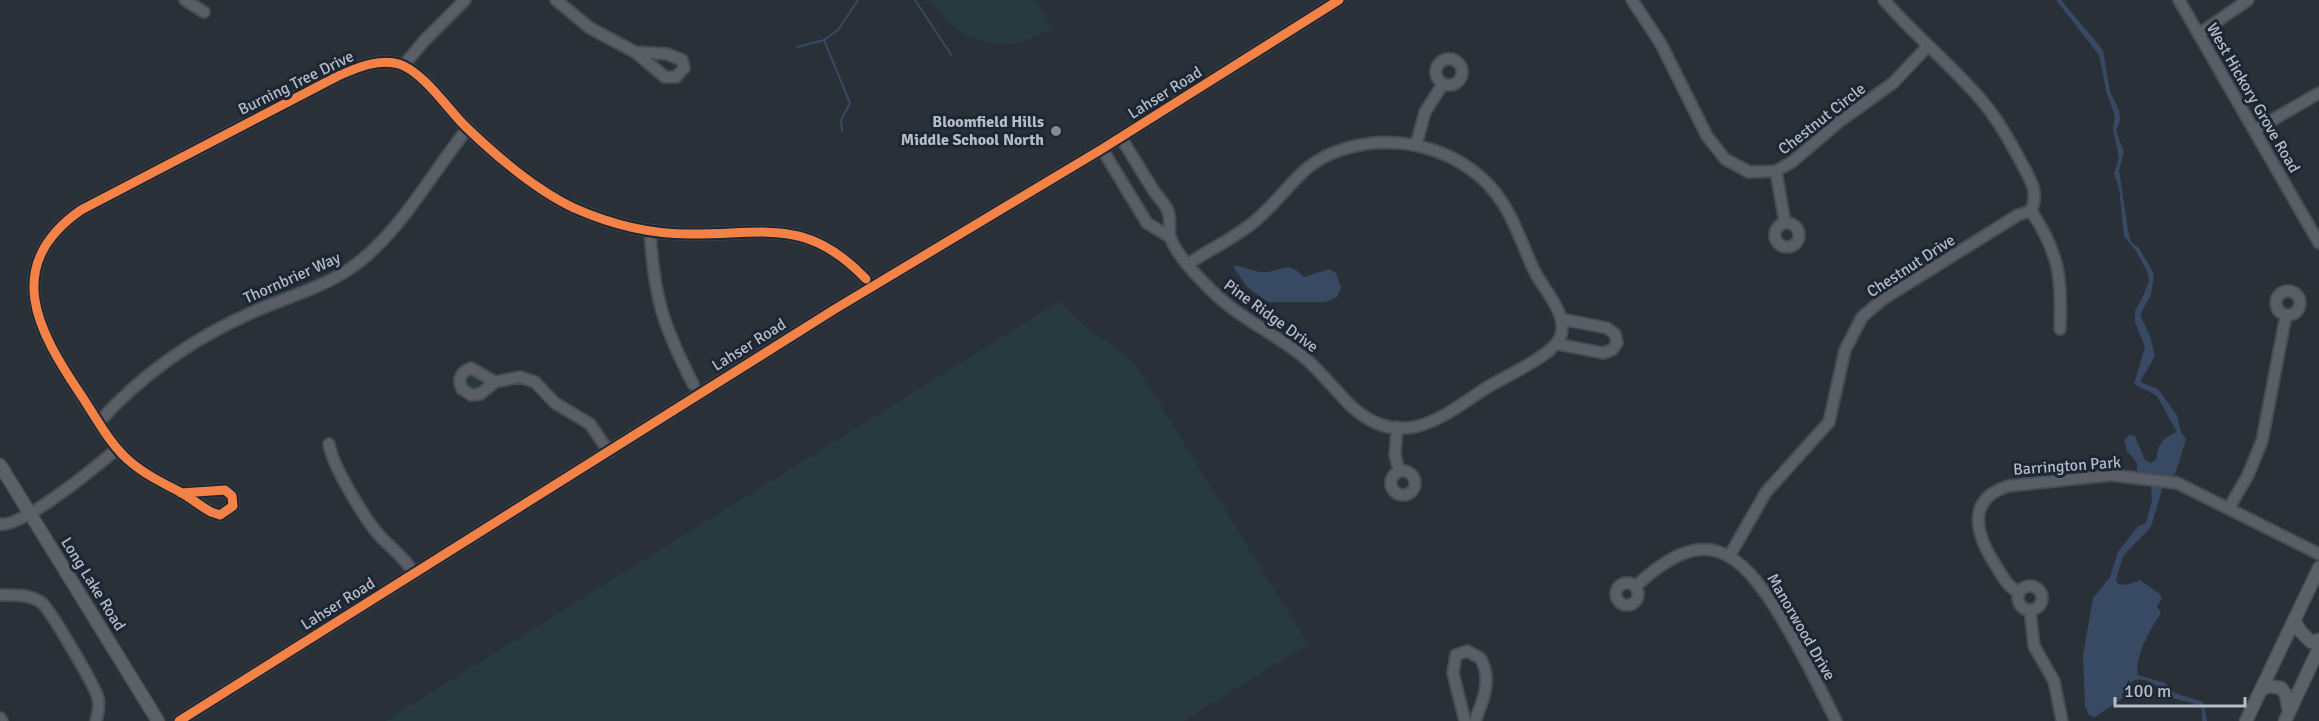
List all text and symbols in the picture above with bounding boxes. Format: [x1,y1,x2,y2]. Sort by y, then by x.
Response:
street label: West Hickory Grove Road [2202,19,2304,177]
street label: Burning Tree Drive [235,46,357,120]
street label: Lahser Road [1124,62,1206,124]
street label: Chestnut Circle [1774,79,1870,159]
place label: Bloomfield Hills Middle School North [901,112,1044,150]
marker: Bloomfield Hills Middle School North [1049,124,1063,138]
street label: Chestnut Drive [1863,230,1959,302]
street label: Thornbrier Way [240,247,344,308]
street label: Pine Ridge Drive [1220,275,1322,357]
street label: Lahser Road [708,314,790,376]
street label: Barrington Park [2012,452,2122,480]
street label: Long Lake Road [56,533,130,635]
street label: Manorwood Drive [1762,570,1840,684]
street label: Lahser Road [297,573,379,635]
scale bar [2115,670,2246,708]
text: 100 m [2124,680,2171,702]

